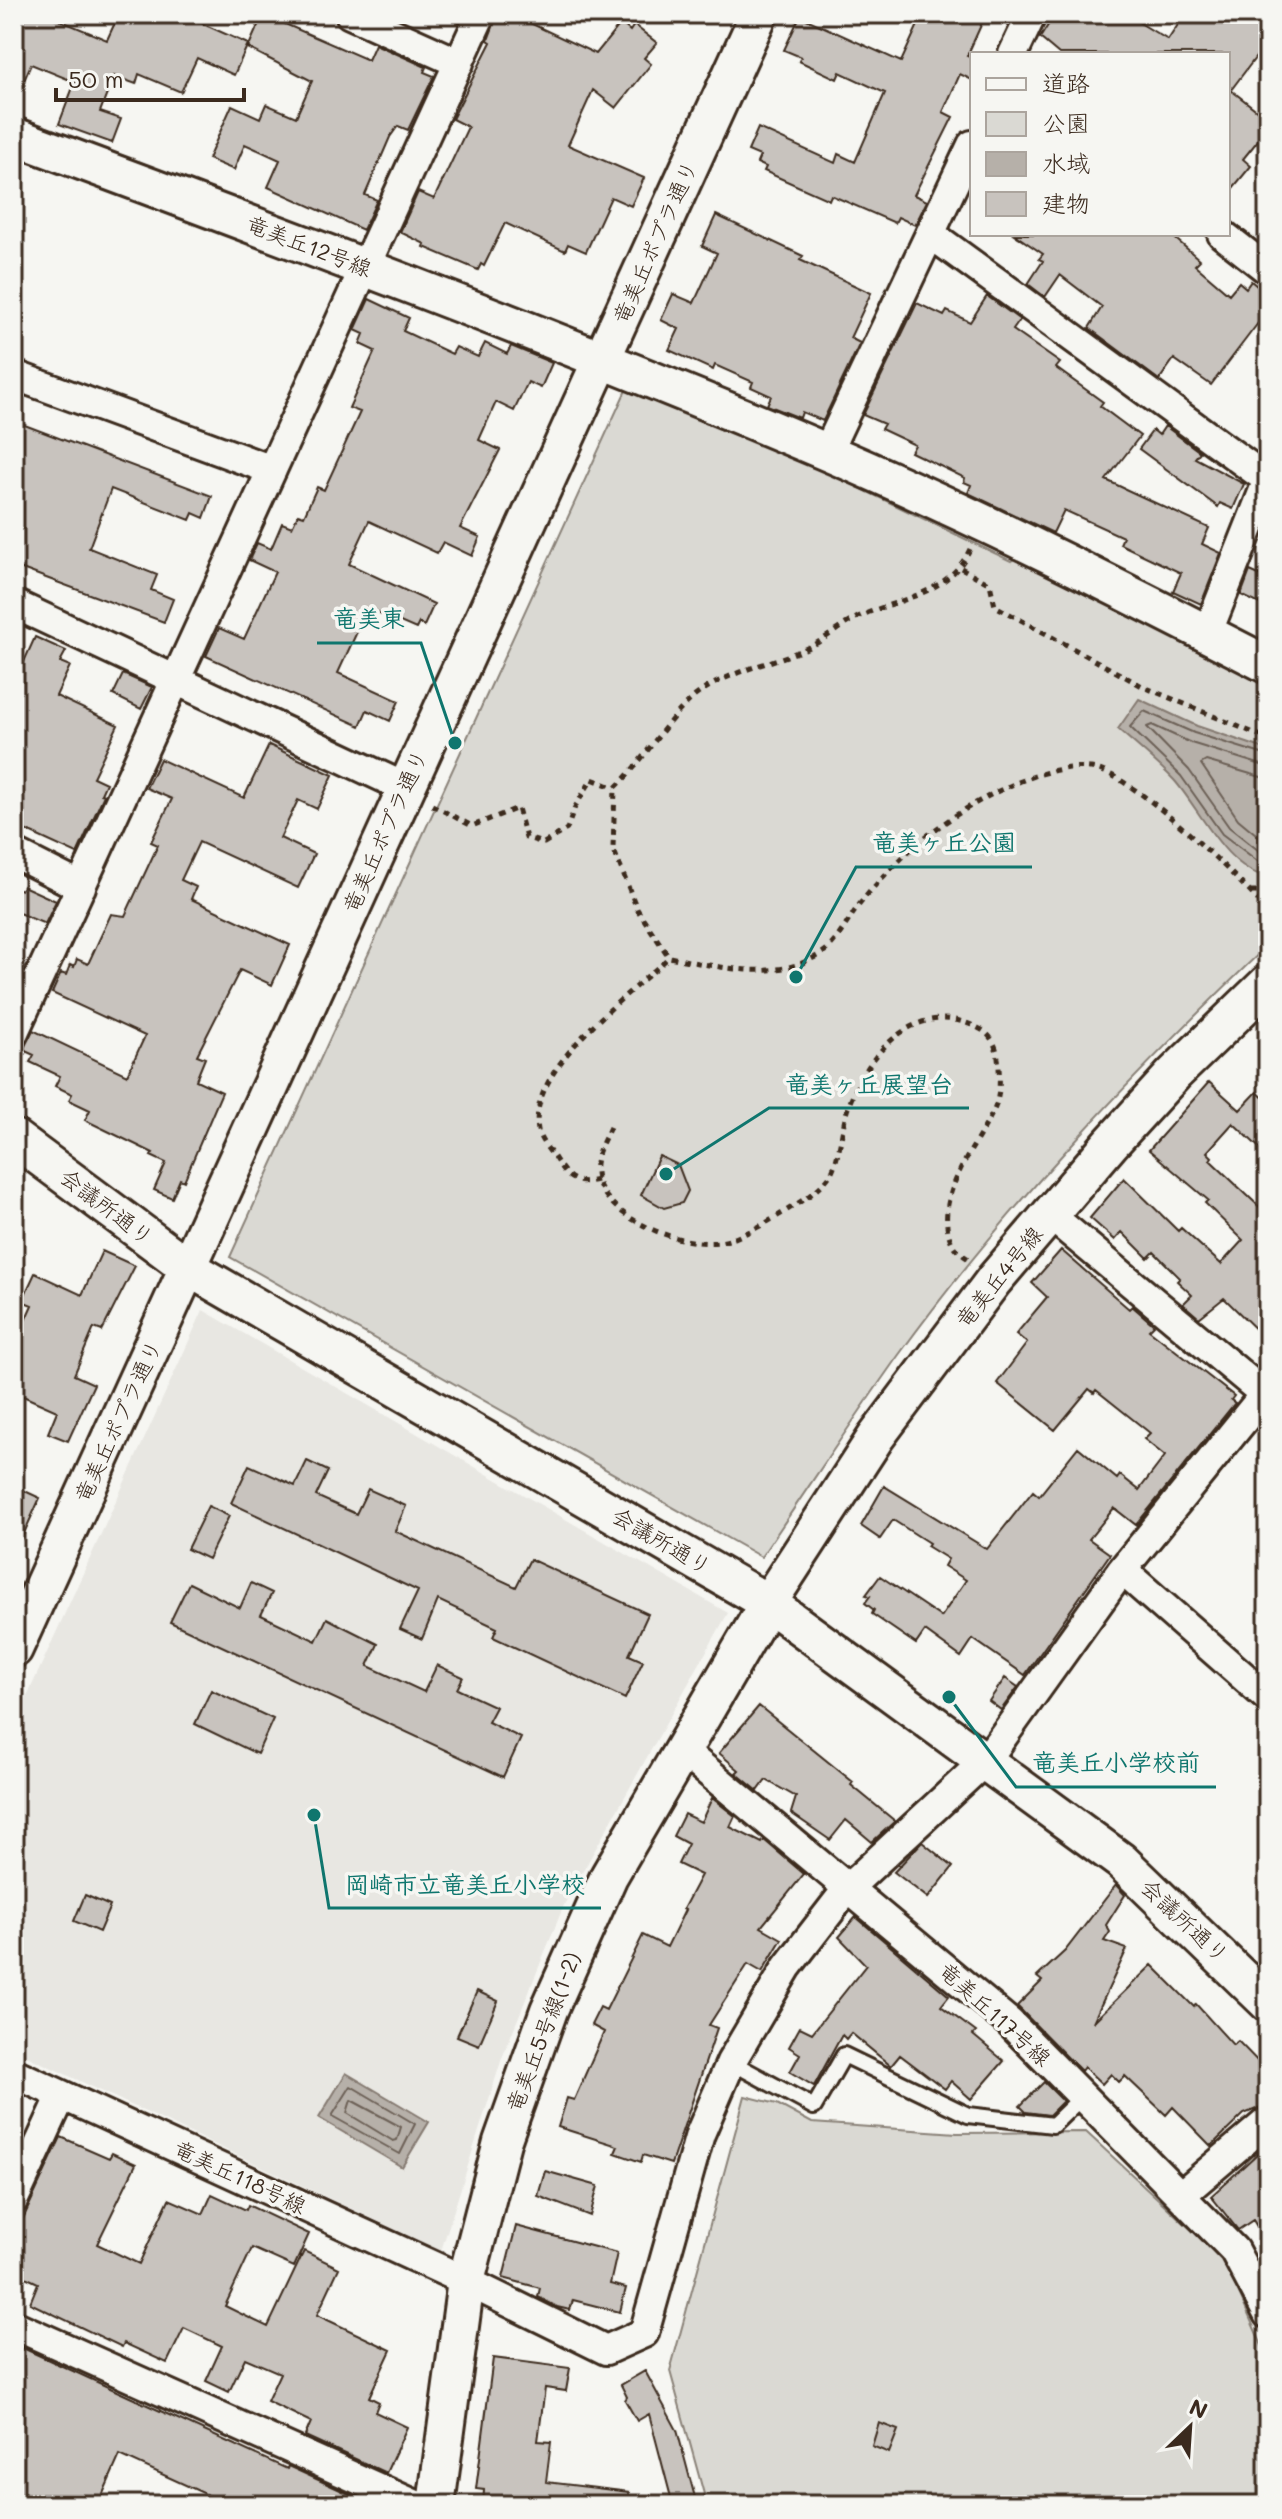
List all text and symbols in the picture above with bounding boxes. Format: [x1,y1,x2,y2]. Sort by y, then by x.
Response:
scale bar [56,52,244,102]
legend [970,52,1230,236]
text: 50 m [68,63,124,94]
text: 道路 [1042,67,1090,98]
text: 公園 [1042,107,1090,138]
text: 水域 [1042,147,1090,178]
street label: 竜美丘ポプラ通り [606,155,704,328]
text: 建物 [1042,187,1090,218]
street label: 竜美丘12号線 [242,208,376,283]
callout: 竜美東 [317,595,421,643]
text: 竜美東 [333,602,405,633]
street label: 竜美丘ポプラ通り [336,744,434,917]
callout: 竜美ヶ丘公園 [856,819,1032,867]
text: 竜美ヶ丘公園 [872,826,1016,857]
callout: 竜美ヶ丘展望台 [769,1060,969,1108]
text: 竜美ヶ丘展望台 [785,1068,953,1099]
street label: 会議所通り [55,1162,160,1251]
street label: 竜美丘4号線 [949,1220,1049,1334]
street label: 竜美丘ポプラ通り [67,1335,168,1507]
street label: 会議所通り [607,1501,717,1581]
callout: 竜美丘小学校前 [1016,1739,1216,1787]
text: 竜美丘小学校前 [1032,1746,1200,1777]
callout: 岡崎市立竜美丘小学校 [329,1860,601,1908]
text: 岡崎市立竜美丘小学校 [345,1868,585,1899]
street label: 会議所通り [1135,1873,1235,1969]
street label: 竜美丘5号線(1-2) [499,1948,586,2116]
street label: 竜美丘117号線 [933,1955,1058,2072]
street label: 竜美丘118号線 [169,2133,311,2220]
north arrow [1150,2387,1230,2467]
text: N [1185,2392,1212,2425]

